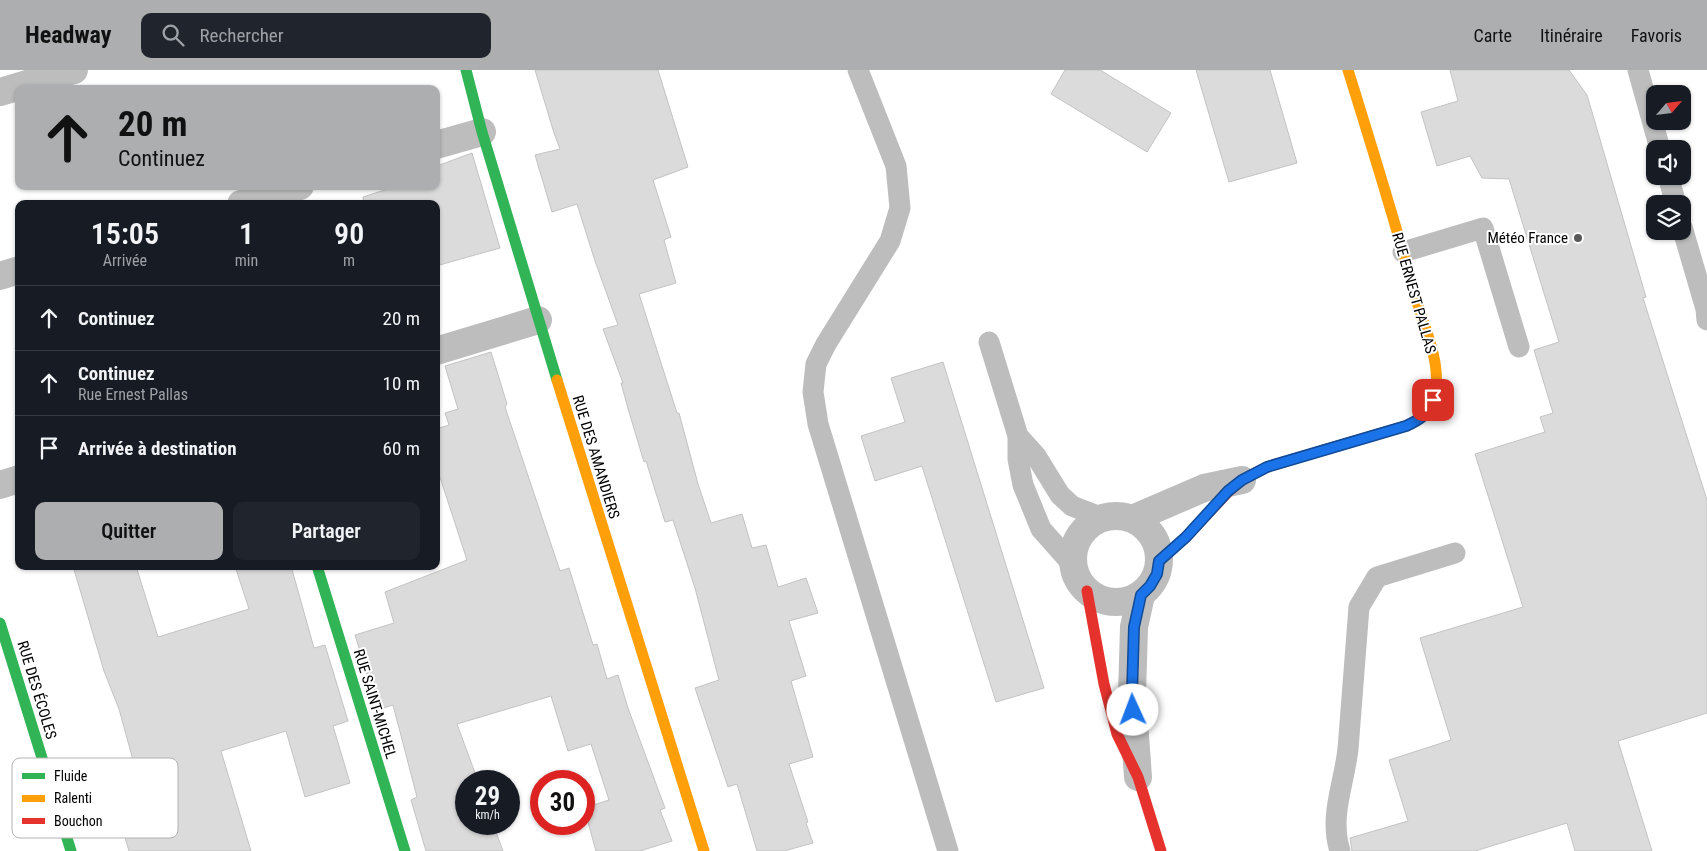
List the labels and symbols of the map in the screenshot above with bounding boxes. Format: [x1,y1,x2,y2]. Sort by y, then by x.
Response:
north arrow [1646,85,1691,130]
place label: Météo France [1487,229,1568,247]
street label: RUE ERNEST PALLAS [1388,230,1440,356]
marker: Météo France [1572,232,1584,244]
pin [1412,379,1454,421]
street label: RUE DES AMANDIERS [569,393,623,521]
street label: RUE DES ÉCOLES [14,639,61,742]
street label: RUE SAINT-MICHEL [350,647,400,761]
position arrow [1106,683,1158,735]
legend [12,758,178,838]
text: Fluide [54,768,88,784]
speed limit sign: 30 [530,770,595,835]
text: Ralenti [54,790,92,806]
text: Bouchon [54,813,102,829]

